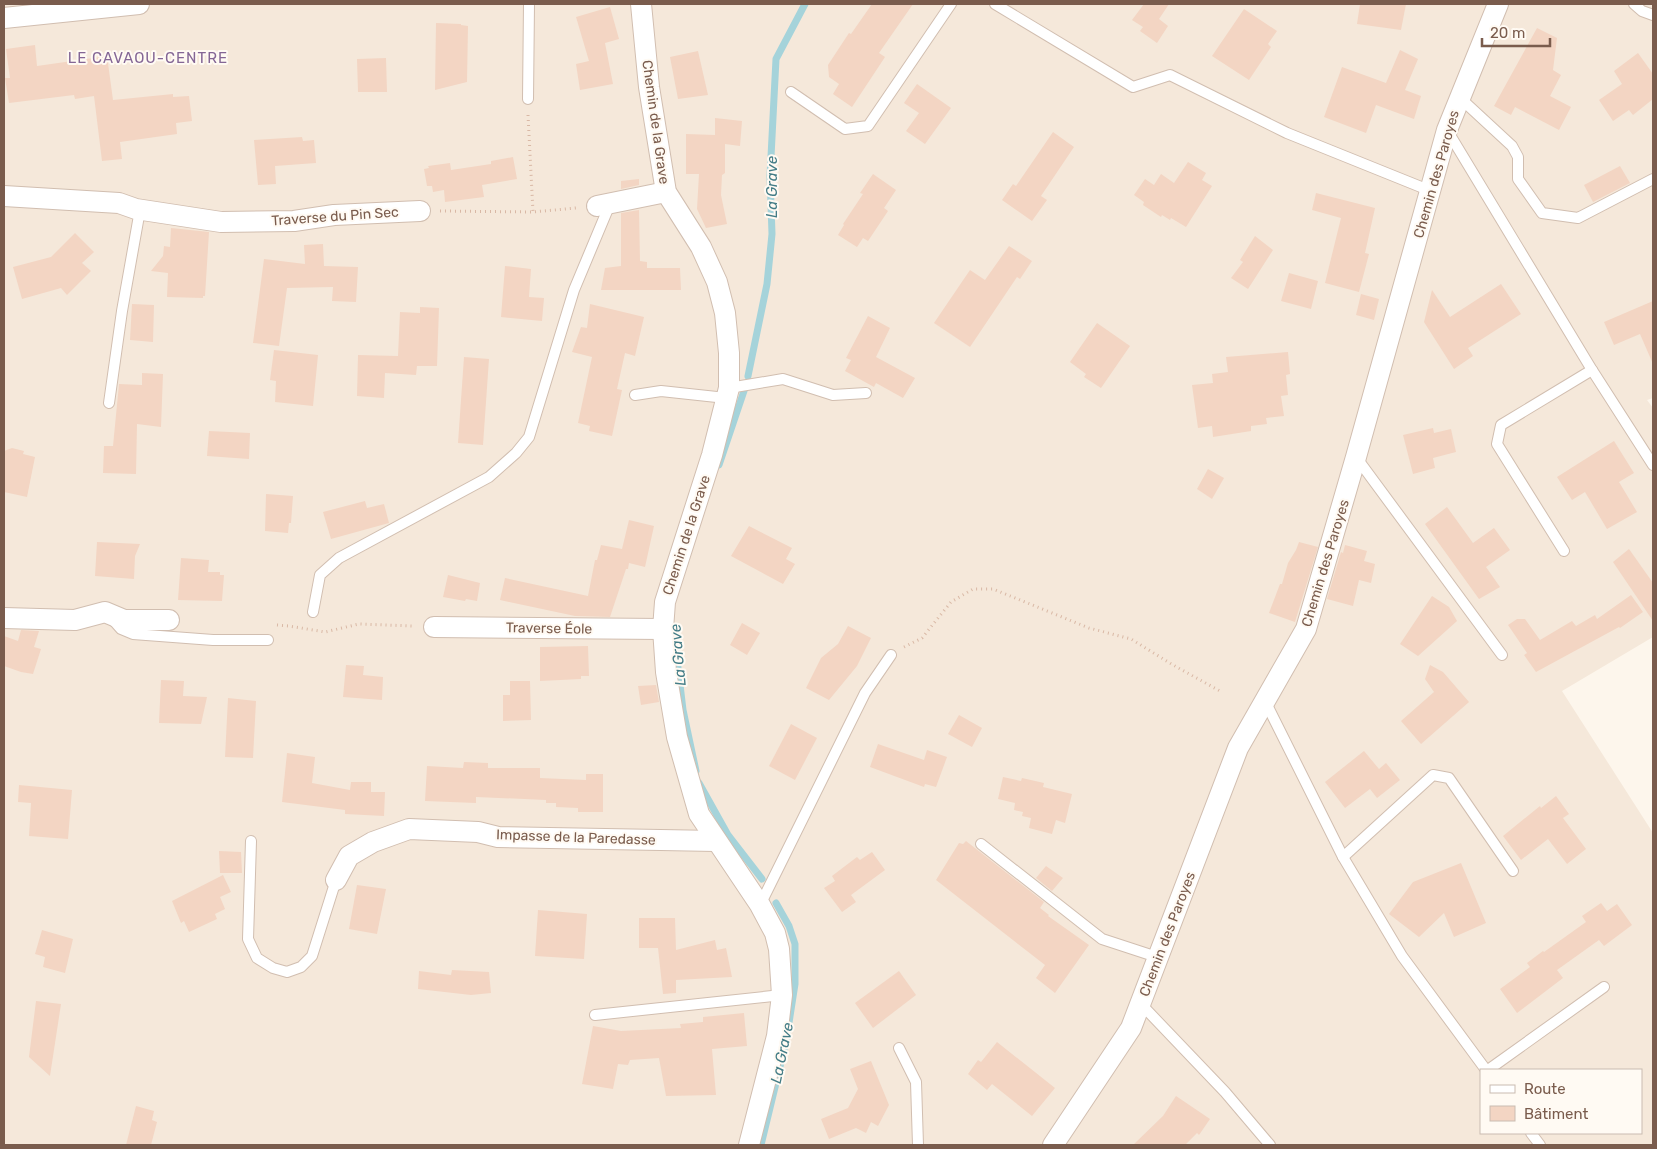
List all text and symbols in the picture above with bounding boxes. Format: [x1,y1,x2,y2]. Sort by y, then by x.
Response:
scale bar [1482,15,1550,47]
text: 20 m [1490,24,1525,42]
district label: LE CAVAOU-CENTRE [68,49,228,67]
street label: Chemin de la Grave [638,59,673,185]
street label: Chemin des Paroyes [1410,108,1463,240]
water label: La Grave [763,155,781,218]
street label: Traverse du Pin Sec [271,204,400,229]
street label: Chemin de la Grave [659,473,714,597]
street label: Chemin des Paroyes [1298,497,1353,629]
street label: Traverse Éole [506,618,593,638]
water label: La Grave [666,623,690,687]
street label: Impasse de la Paredasse [496,826,656,849]
street label: Chemin des Paroyes [1136,869,1199,999]
water label: La Grave [767,1020,797,1085]
legend [1480,1069,1642,1134]
text: Route [1524,1080,1566,1098]
text: Bâtiment [1524,1105,1588,1123]

